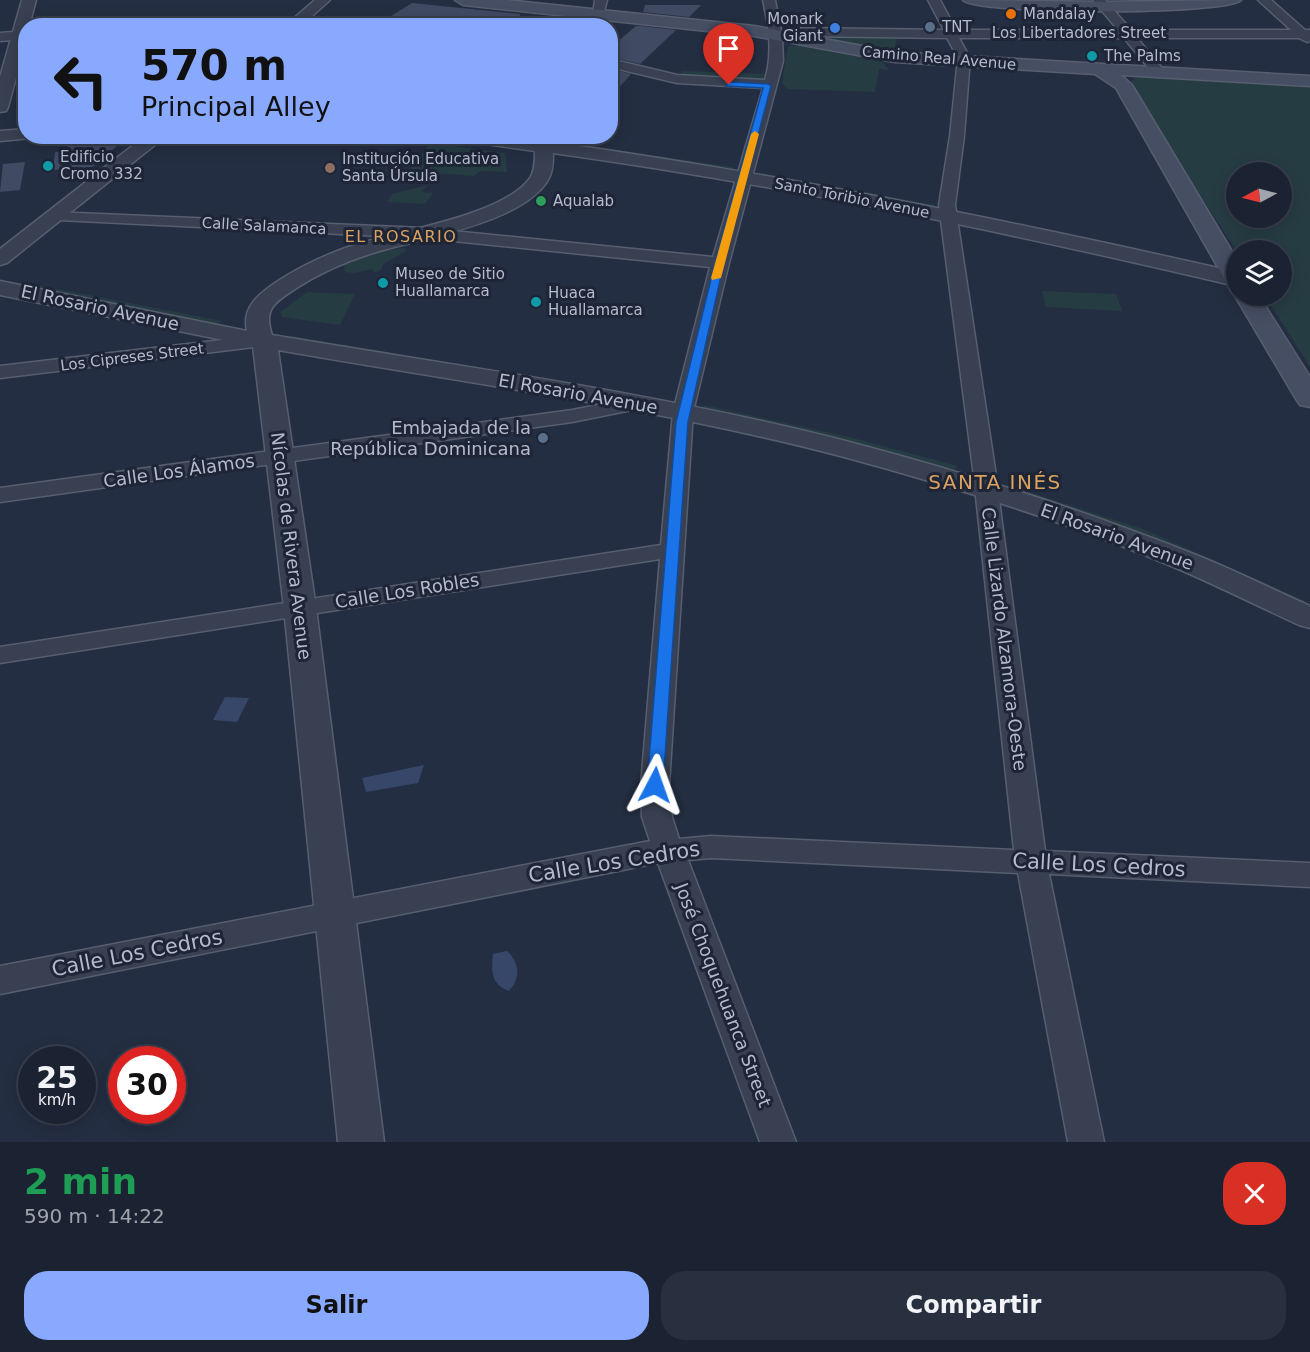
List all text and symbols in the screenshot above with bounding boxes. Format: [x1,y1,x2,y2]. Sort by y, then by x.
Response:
place label: Mandalay [1023,5,1096,23]
marker: Mandalay [1004,7,1018,21]
place label: Monark Giant [767,10,823,45]
place label: TNT [941,18,972,36]
marker: TNT [923,20,937,34]
marker: Monark Giant [828,21,842,35]
pin [703,23,754,85]
street label: Los Libertadores Street [992,24,1166,42]
icon: arrive [712,32,745,65]
text: 570 m [141,41,287,90]
icon: left [42,42,120,120]
street label: Camino Real Avenue [861,42,1017,74]
place label: The Palms [1103,47,1181,65]
marker: The Palms [1085,49,1099,63]
text: Principal Alley [141,91,331,122]
place label: Edificio Cromo 332 [60,148,143,183]
place label: Institución Educativa Santa Úrsula [342,150,499,185]
marker: Edificio Cromo 332 [41,159,55,173]
marker: Institución Educativa Santa Úrsula [323,161,337,175]
north arrow [1226,162,1292,228]
map controls [1226,162,1292,306]
street label: Santo Toribio Avenue [773,174,931,222]
place label: Aqualab [553,192,614,210]
marker: Aqualab [534,194,548,208]
street label: Calle Salamanca [201,214,327,238]
district label: EL ROSARIO [345,227,457,246]
button: layers [1226,240,1292,306]
place label: Museo de Sitio Huallamarca [395,265,505,300]
marker: Museo de Sitio Huallamarca [376,276,390,290]
street label: El Rosario Avenue [19,280,181,335]
place label: Huaca Huallamarca [548,284,643,319]
marker: Huaca Huallamarca [529,295,543,309]
street label: Los Cipreses Street [59,339,205,375]
street label: El Rosario Avenue [497,369,659,418]
place label: Embajada de la República Dominicana [330,417,531,459]
street label: Nícolas de Rivera Avenue [267,431,316,661]
marker: Embajada de la República Dominicana [536,431,550,445]
street label: Calle Los Álamos [102,449,256,492]
district label: SANTA INÉS [928,470,1062,494]
street label: El Rosario Avenue [1038,499,1197,574]
street label: Calle Lizardo Alzamora-Oeste [978,506,1031,772]
street label: Calle Los Robles [333,569,481,612]
position arrow [623,753,687,817]
street label: Calle Los Cedros [526,837,702,887]
street label: Calle Los Cedros [1012,848,1186,882]
street label: José Choquehuanca Street [671,879,776,1110]
street label: Calle Los Cedros [50,925,224,981]
speed limit sign: 30 [108,1046,186,1124]
text: 25 [36,1060,78,1095]
text: km/h [38,1091,76,1109]
text: 2 min [24,1161,137,1202]
button: close [1223,1162,1286,1225]
text: 590 m · 14:22 [24,1204,165,1228]
button: Salir [24,1271,649,1340]
button: Compartir [661,1271,1286,1340]

